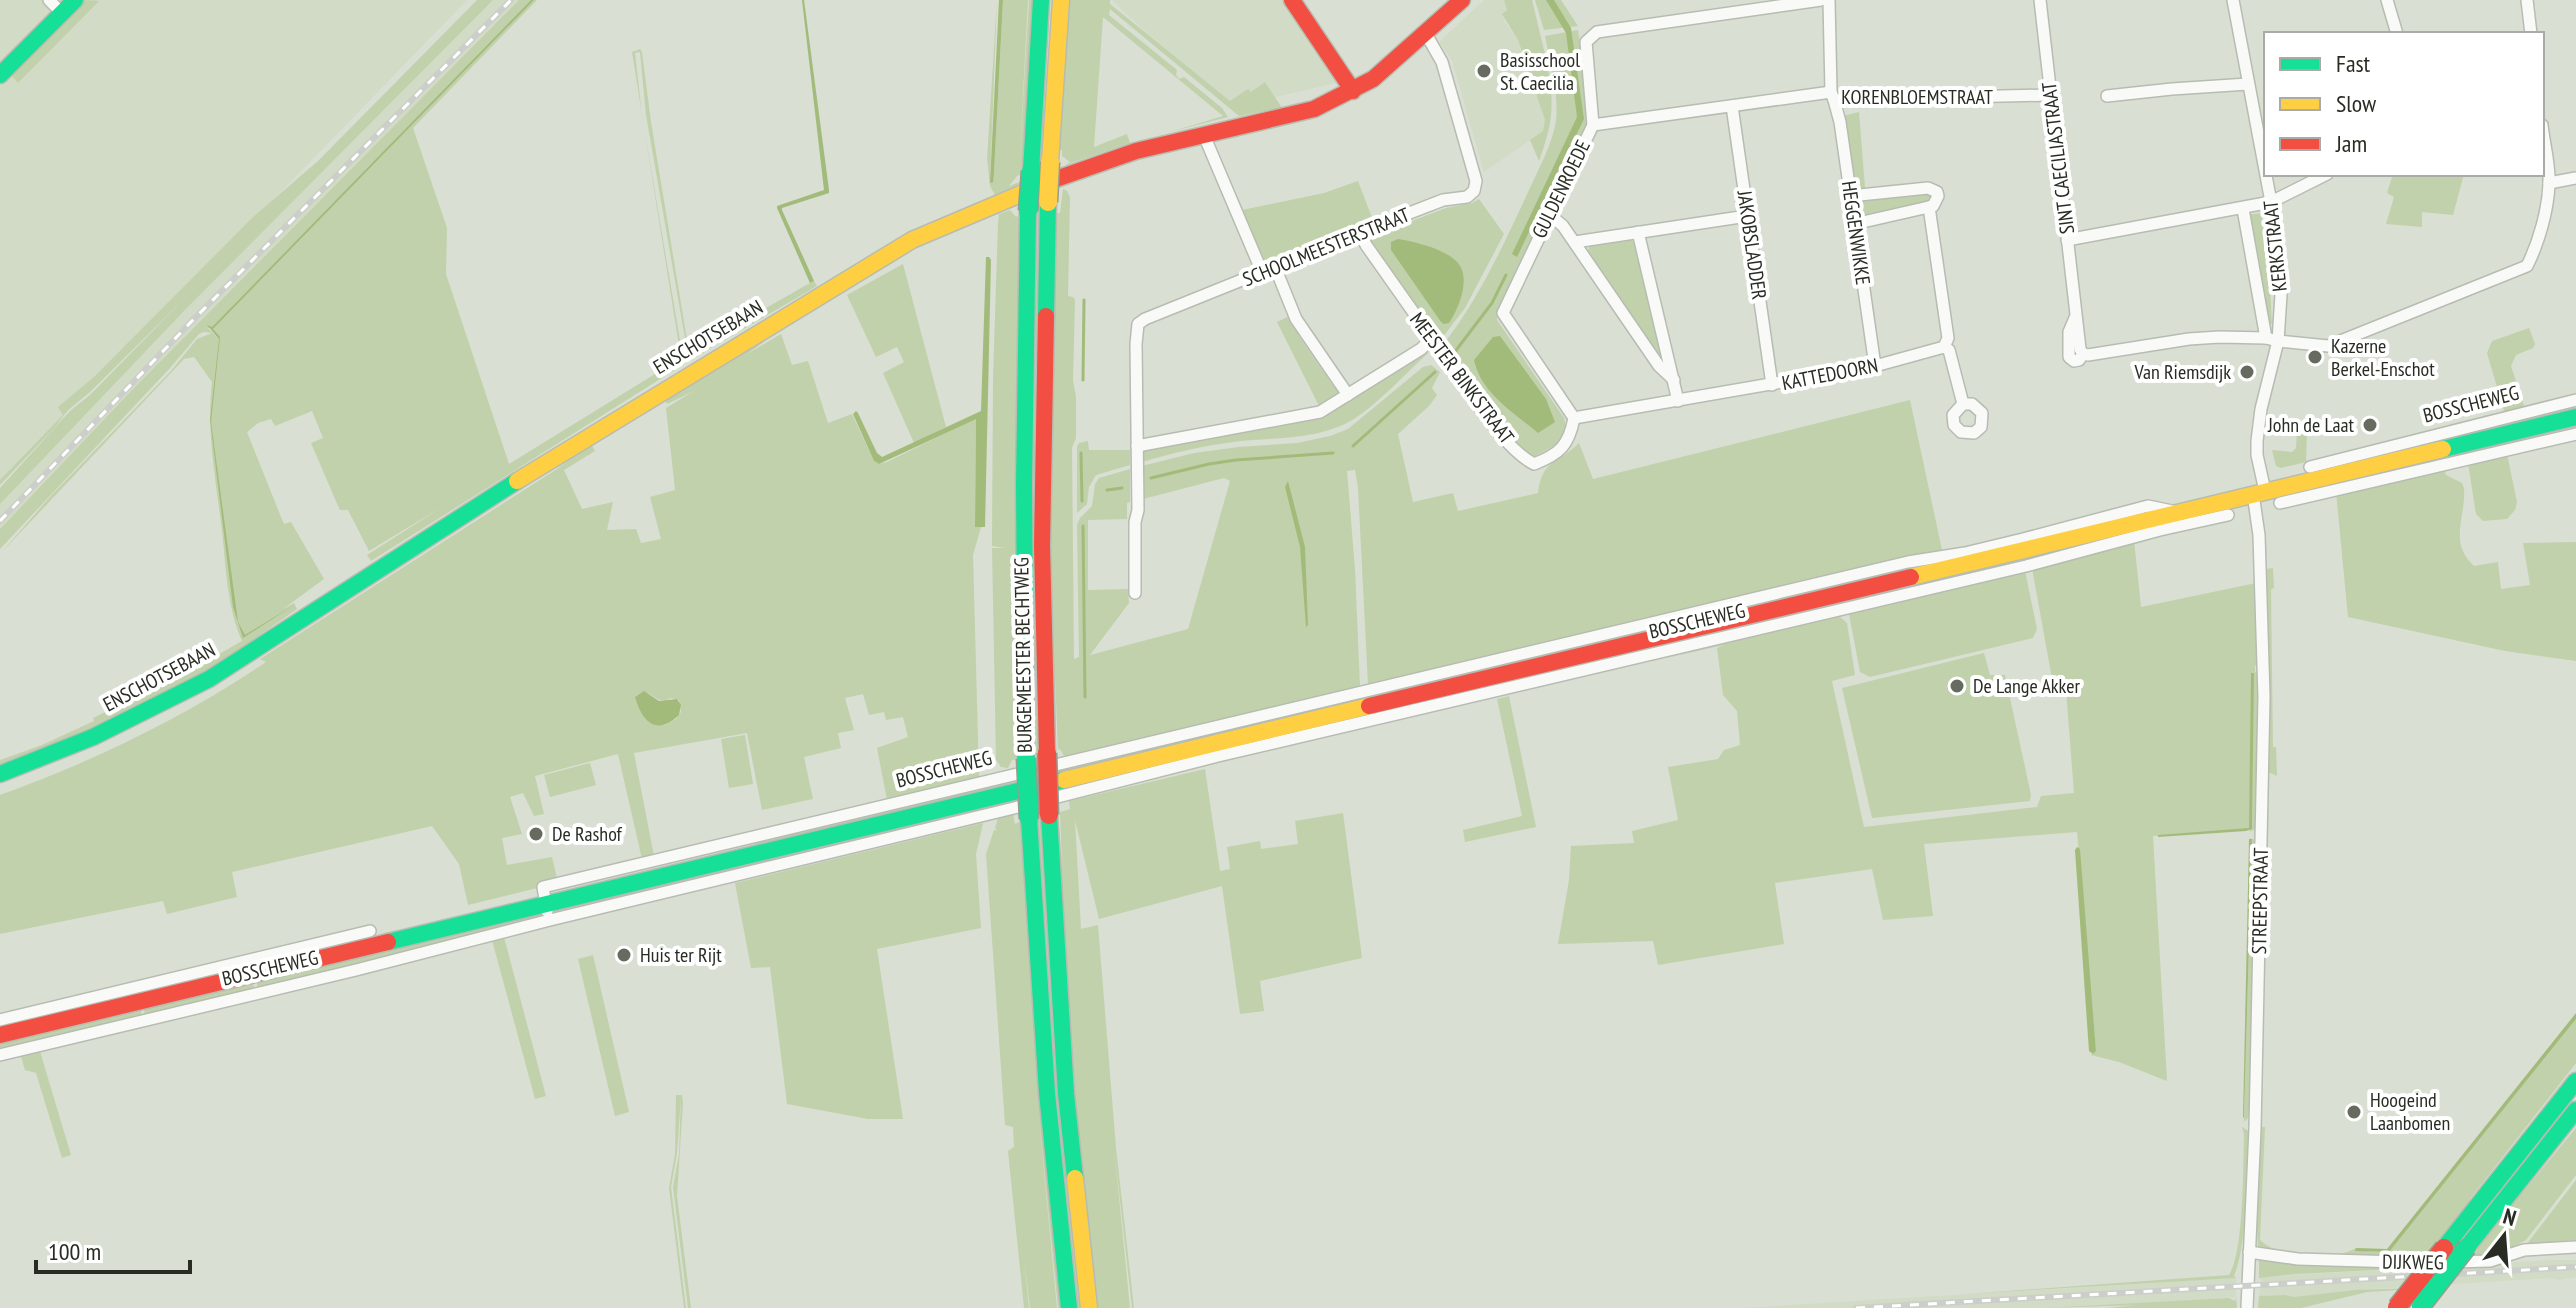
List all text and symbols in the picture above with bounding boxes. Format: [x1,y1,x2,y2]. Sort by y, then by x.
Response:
legend [2264,32,2544,176]
place label: Basisschool St. Caecilia [1500,47,1580,96]
text: Fast [2336,48,2371,79]
marker: Basisschool St. Caecilia [1475,62,1493,80]
street label: SINT CAECILIASTRAAT [2036,81,2080,235]
street label: KORENBLOEMSTRAAT [1841,84,1993,110]
text: Slow [2336,88,2377,119]
text: Jam [2335,128,2367,159]
street label: GULDENROEDE [1526,136,1596,242]
street label: HEGGENWIKKE [1836,179,1876,287]
street label: JAKOBSLADDER [1731,188,1773,302]
street label: KERKSTRAAT [2257,199,2293,293]
street label: SCHOOLMEESTERSTRAAT [1239,202,1413,292]
street label: ENSCHOTSEBAAN [649,294,767,380]
street label: MEESTER BINKSTRAAT [1404,307,1520,449]
place label: Kazerne Berkel-Enschot [2331,333,2435,382]
marker: Kazerne Berkel-Enschot [2306,348,2324,366]
street label: KATTEDOORN [1780,352,1880,396]
place label: Van Riemsdijk [2134,359,2231,385]
marker: Van Riemsdijk [2238,363,2256,381]
street label: BOSSCHEWEG [2420,380,2522,428]
place label: John de Laat [2267,412,2354,438]
marker: John de Laat [2361,416,2379,434]
street label: BURGEMEESTER BECHTWEG [1008,557,1038,753]
street label: BOSSCHEWEG [1646,597,1748,645]
street label: ENSCHOTSEBAAN [99,637,219,717]
place label: De Lange Akker [1973,673,2080,699]
marker: De Lange Akker [1948,677,1966,695]
street label: BOSSCHEWEG [893,745,995,793]
place label: De Rashof [552,821,623,847]
marker: De Rashof [527,825,545,843]
street label: STREEPSTRAAT [2246,847,2274,955]
place label: Huis ter Rijt [640,942,722,968]
street label: BOSSCHEWEG [219,944,321,992]
marker: Huis ter Rijt [615,946,633,964]
place label: Hoogeind Laanbomen [2370,1087,2450,1136]
marker: Hoogeind Laanbomen [2345,1103,2363,1121]
north arrow [2464,1196,2544,1276]
text: N [2500,1202,2520,1232]
scale bar [36,1224,190,1274]
text: 100 m [48,1236,101,1267]
street label: DIJKWEG [2382,1248,2444,1276]

